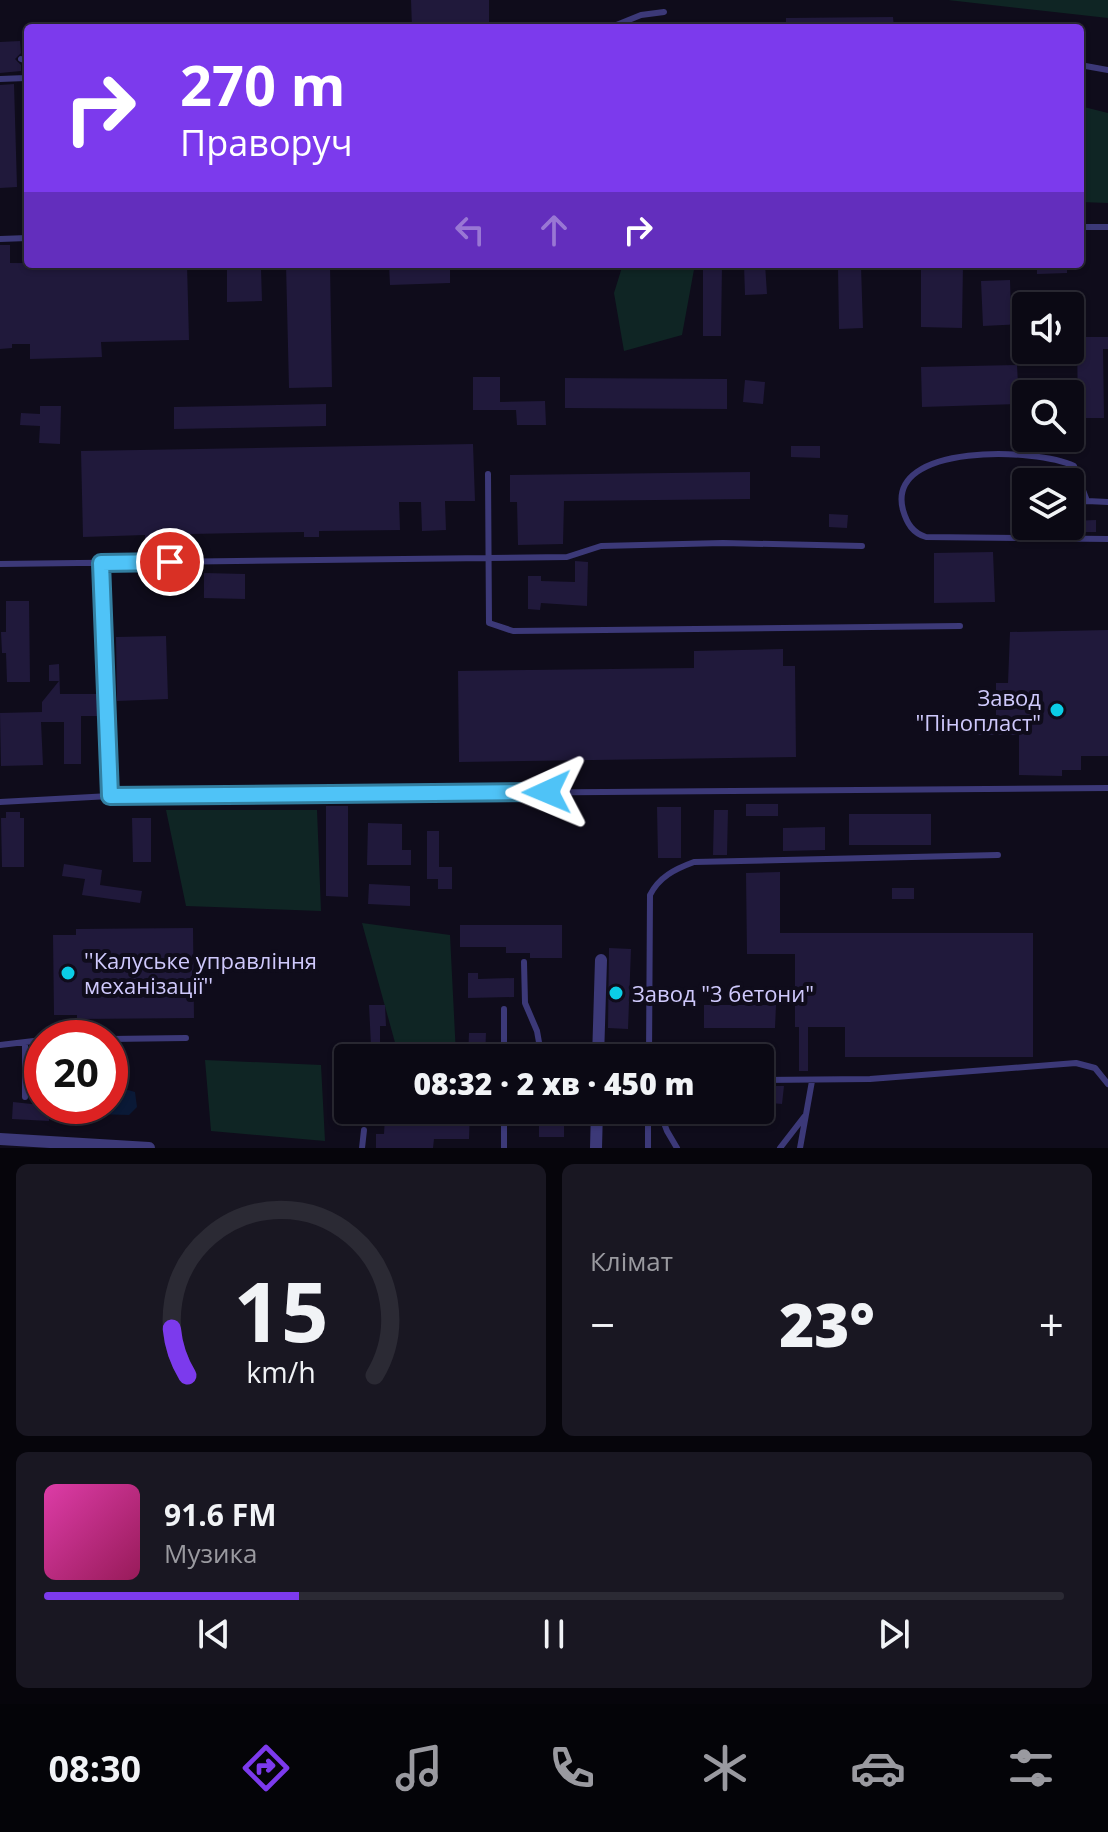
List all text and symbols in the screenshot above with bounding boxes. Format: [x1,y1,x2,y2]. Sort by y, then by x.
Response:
text: 270 m [180,46,346,122]
icon: right [48,56,152,160]
text: Праворуч [180,118,352,167]
icon: left [448,208,492,252]
icon: ahead [532,208,576,252]
icon: right [616,208,660,252]
map controls [1012,292,1084,540]
button: sound [1012,292,1084,364]
button: search [1012,380,1084,452]
button: layers [1012,468,1084,540]
pin [136,528,204,596]
icon: arrive [148,540,192,584]
place label: Завод "Пінопласт" [915,682,1041,737]
marker: Завод "Пінопласт" [1048,701,1066,719]
position arrow [505,750,589,834]
place label: ''Калуське управління механізації'' [84,945,317,1000]
marker: ''Калуське управління механізації'' [59,964,77,982]
place label: Завод "3 бетони" [632,978,814,1008]
marker: Завод "3 бетони" [607,984,625,1002]
speed limit sign: 20 [24,1020,128,1124]
text: 08:32 · 2 хв · 450 m [413,1063,695,1104]
text: Клімат [590,1243,673,1279]
text: 15 [233,1253,329,1366]
text: 23° [779,1283,875,1365]
text: − [590,1294,615,1354]
text: + [1039,1294,1064,1354]
text: km/h [246,1352,316,1391]
text: 91.6 FM [164,1494,277,1535]
text: Музика [164,1535,257,1571]
icon: previous [192,1612,236,1656]
icon: pause [532,1612,576,1656]
icon: next [872,1612,916,1656]
icon: directions [238,1740,294,1796]
icon: music [391,1740,447,1796]
icon: phone [544,1740,600,1796]
icon: climate [697,1740,753,1796]
icon: car [850,1740,906,1796]
icon: filters [1003,1740,1059,1796]
text: 08:30 [49,1744,141,1793]

